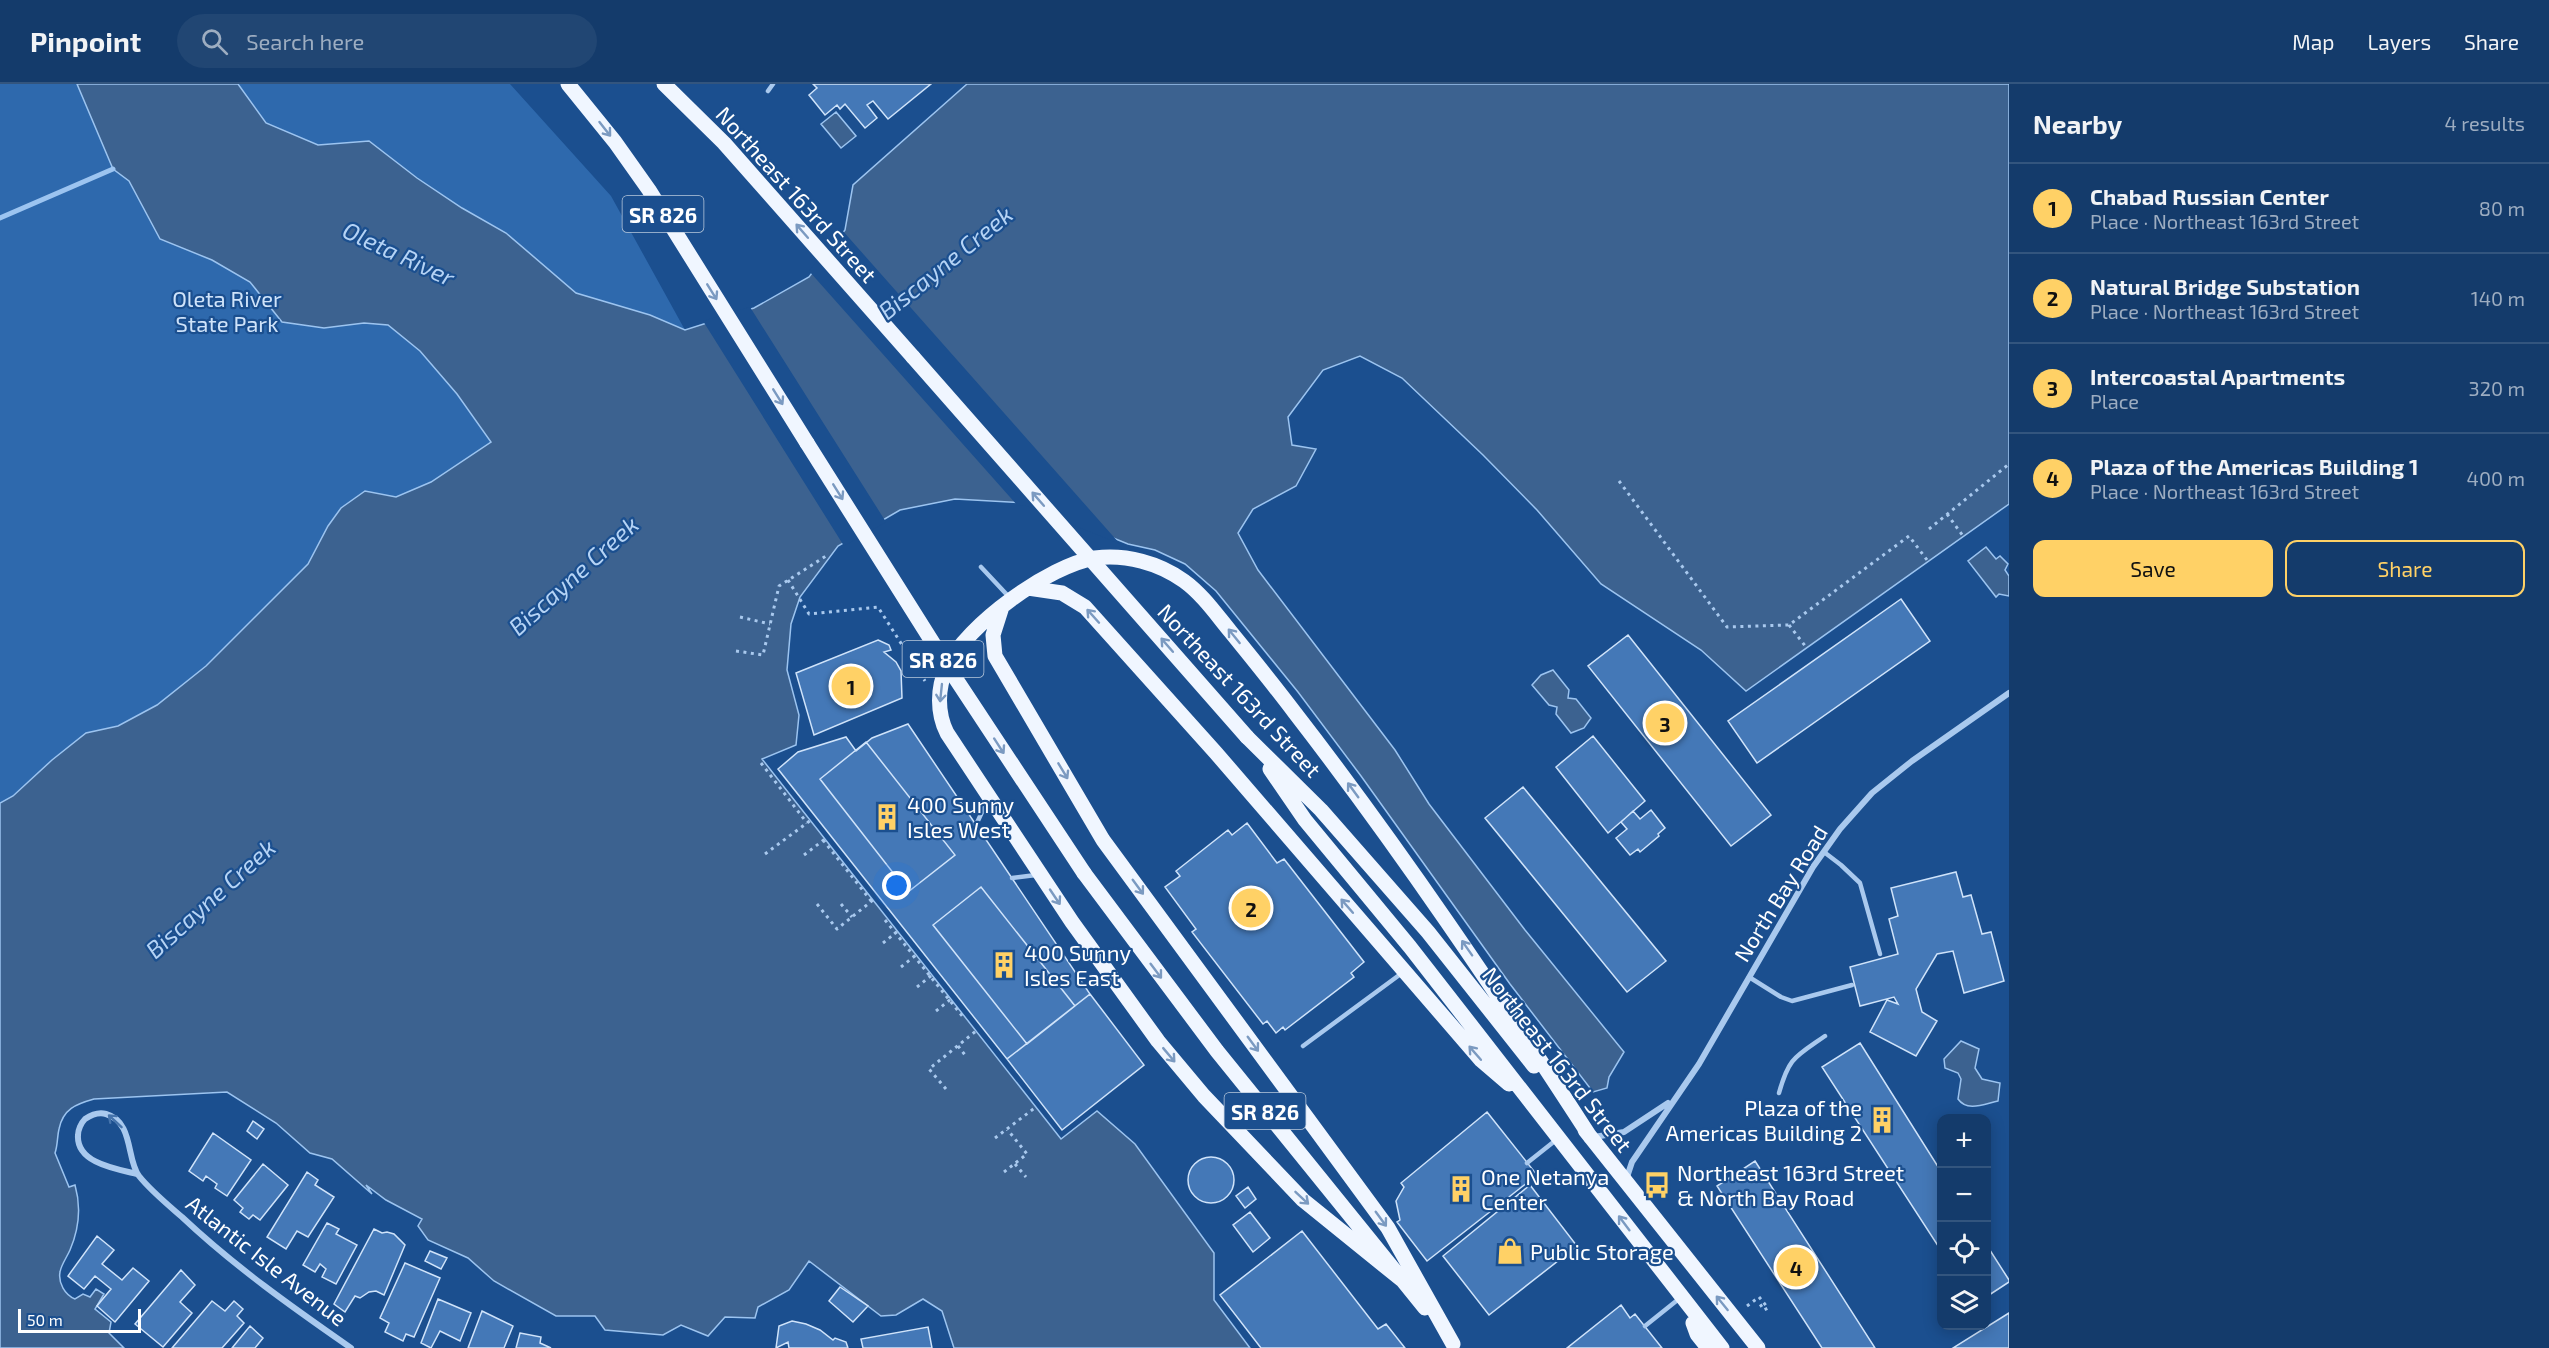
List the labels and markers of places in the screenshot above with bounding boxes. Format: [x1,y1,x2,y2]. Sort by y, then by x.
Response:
pin: 1 [832,664,870,708]
pin: 3 [1646,700,1684,746]
place label: 400 Sunny Isles West [907,791,1014,842]
building icon: 400 Sunny Isles West [872,802,902,832]
pin: 2 [1232,886,1270,930]
place label: 400 Sunny Isles East [1024,939,1131,990]
building icon: 400 Sunny Isles East [989,950,1019,980]
place label: Plaza of the Americas Building 2 [1665,1094,1862,1145]
building icon: Plaza of the Americas Building 2 [1867,1105,1897,1135]
place label: Northeast 163rd Street & North Bay Road [1677,1159,1904,1210]
place label: One Netanya Center [1481,1163,1609,1214]
bus stop icon: Northeast 163rd Street & North Bay Road [1642,1170,1672,1200]
building icon: One Netanya Center [1446,1174,1476,1204]
shop icon: Public Storage [1495,1236,1525,1266]
place label: Public Storage [1530,1238,1674,1264]
pin: 4 [1776,1244,1816,1290]

